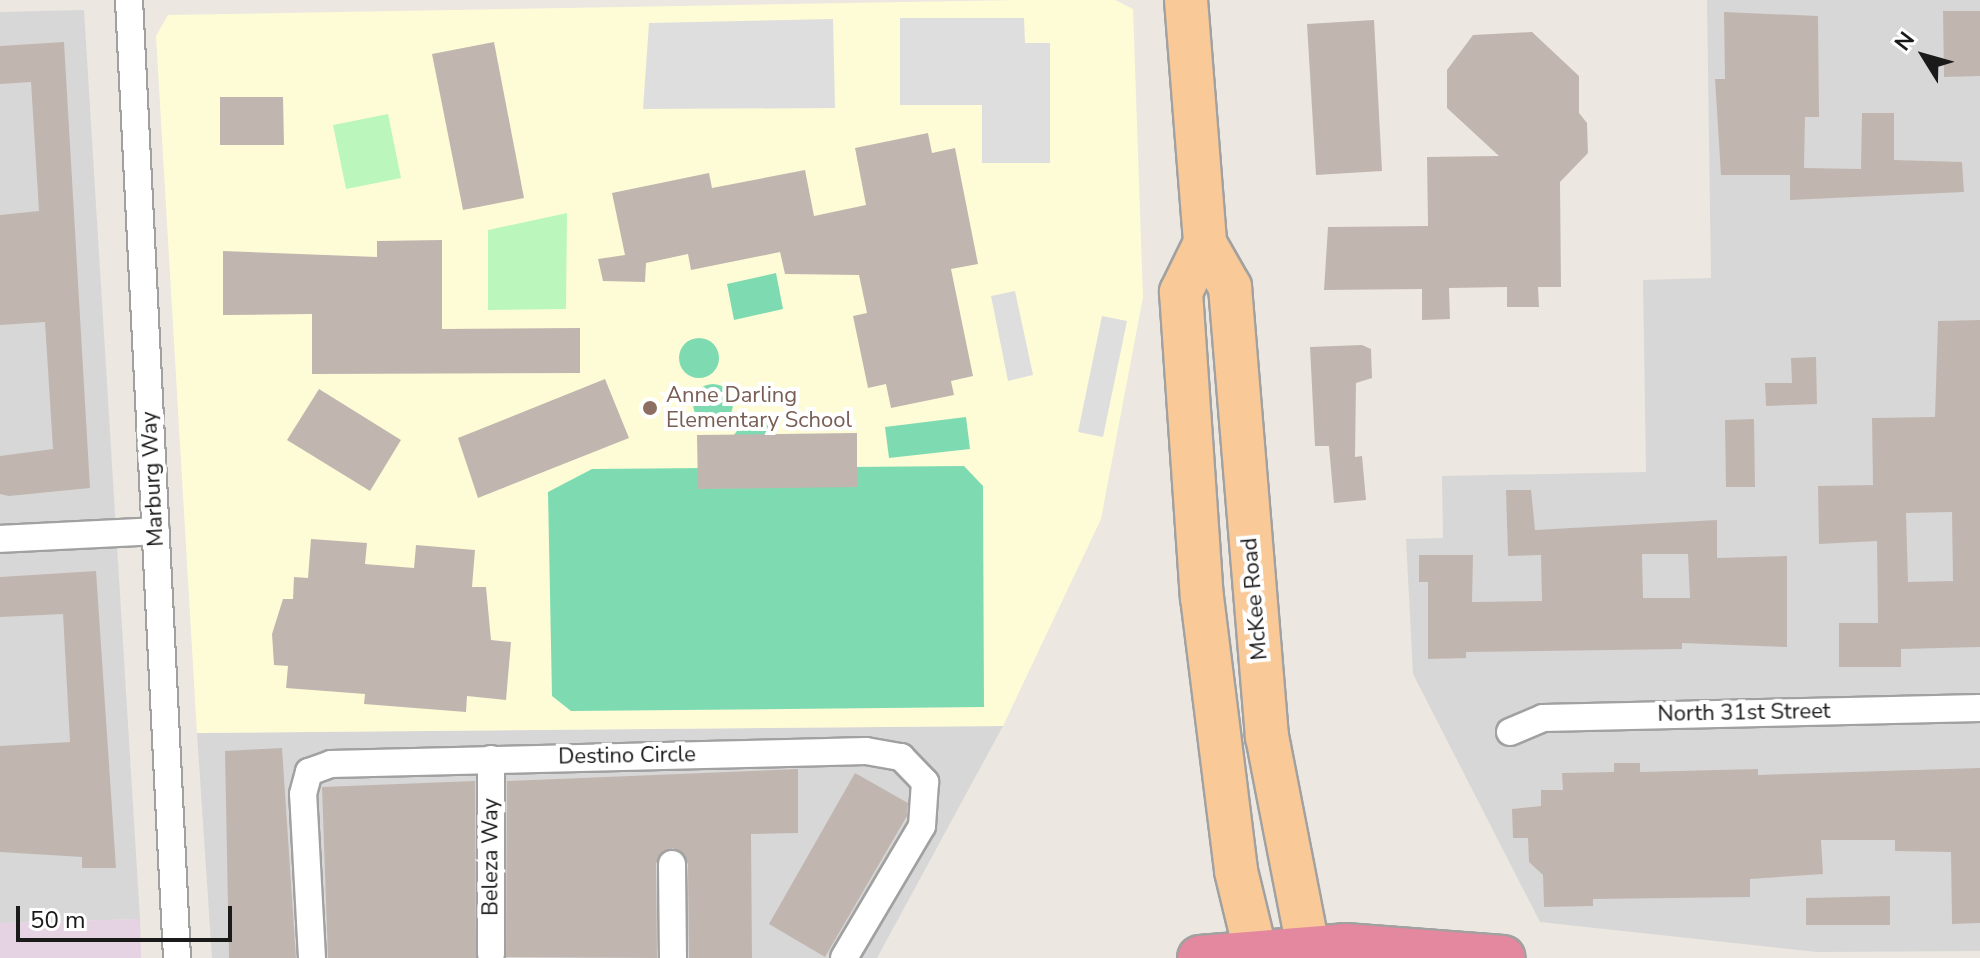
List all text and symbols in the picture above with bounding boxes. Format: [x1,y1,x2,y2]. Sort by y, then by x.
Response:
north arrow [1884,16,1964,96]
text: N [1888,26,1922,57]
place label: Anne Darling Elementary School [666,382,852,434]
marker: Anne Darling Elementary School [641,399,659,417]
street label: Marburg Way [136,411,170,547]
street label: McKee Road [1237,537,1273,661]
street label: North 31st Street [1657,698,1831,728]
street label: Destino Circle [558,742,696,770]
street label: Beleza Way [478,798,504,916]
scale bar [20,890,236,940]
text: 50 m [30,904,86,936]

